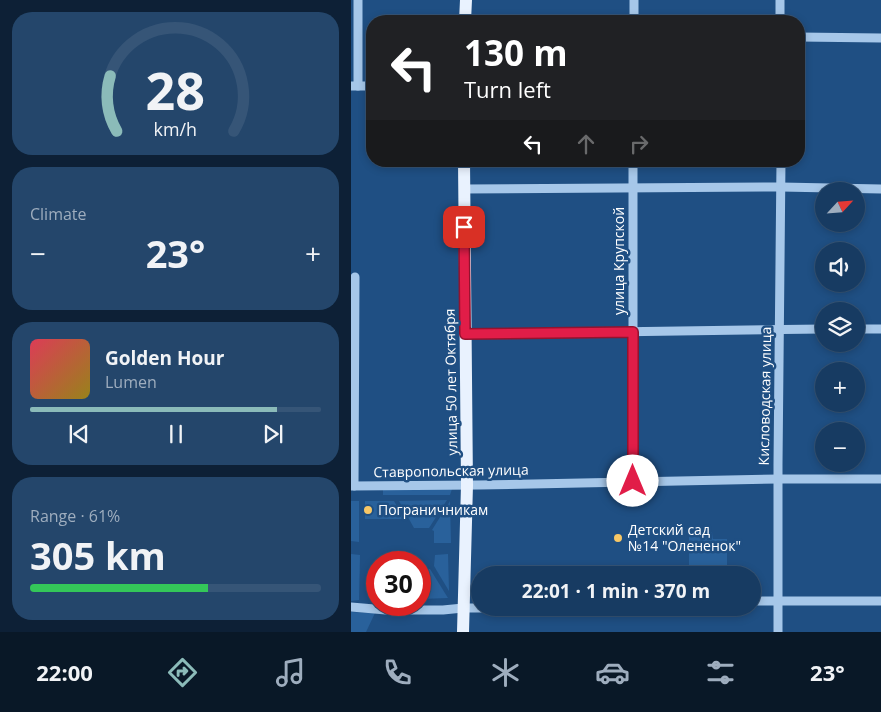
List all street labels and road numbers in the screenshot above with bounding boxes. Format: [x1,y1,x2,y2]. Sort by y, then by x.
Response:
street label: улица Крупской [609,207,628,315]
street label: улица 50 лет Октября [440,308,461,456]
street label: Кисловодская улица [754,327,775,465]
street label: Ставропольская улица [373,460,529,481]

